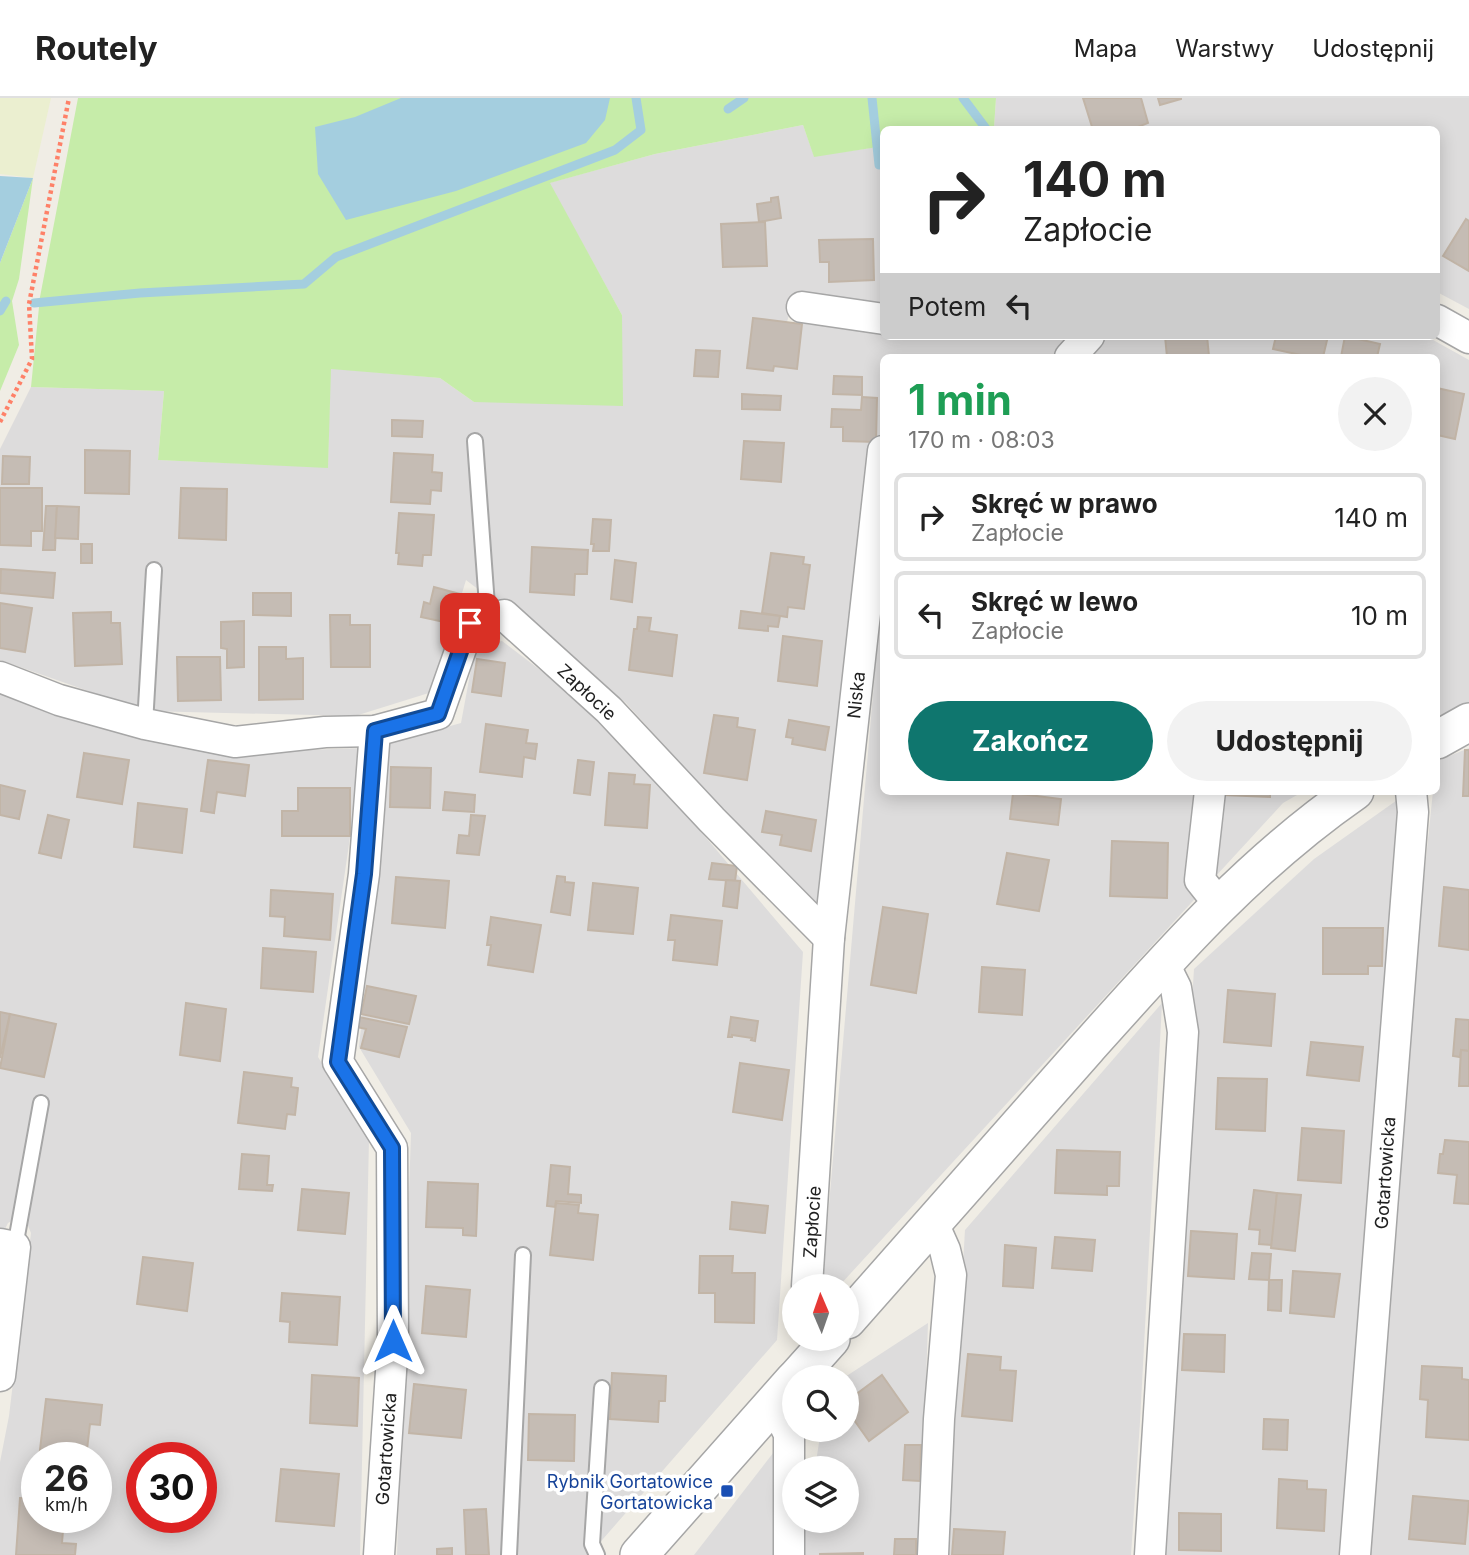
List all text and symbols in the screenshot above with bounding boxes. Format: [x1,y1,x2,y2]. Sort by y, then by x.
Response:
text: Routely [35,28,158,68]
text: Mapa [1074,34,1137,63]
text: Warstwy [1175,34,1274,63]
text: Udostępnij [1312,34,1434,63]
text: 140 m [1023,150,1167,209]
icon: right [908,154,999,245]
text: Zapłocie [1023,210,1152,249]
icon: left [1000,287,1038,325]
text: Potem [908,291,986,322]
text: 1 min [908,374,1012,425]
button: close [1338,377,1412,451]
text: 170 m · 08:03 [908,426,1055,454]
text: Skręć w prawo [971,488,1158,519]
icon: right [912,498,950,536]
text: 140 m [1334,502,1408,533]
text: Zapłocie [971,519,1064,547]
text: Skręć w lewo [971,586,1138,617]
pin [440,593,500,653]
icon: left [912,596,950,634]
text: 10 m [1351,600,1408,631]
icon: arrive [451,604,489,642]
text: Zapłocie [971,617,1064,645]
street label: Zapłocie [553,660,621,724]
street label: Niska [843,670,869,720]
button: Zakończ [908,701,1153,781]
button: Udostępnij [1167,701,1412,781]
street label: Gotartowicka [1371,1116,1399,1230]
street label: Zapłocie [799,1185,825,1259]
north arrow [782,1274,859,1351]
map controls [782,1274,859,1533]
position arrow [356,1304,430,1378]
button: search [782,1365,859,1442]
street label: Gotartowicka [372,1392,400,1506]
speed limit sign: 30 [126,1442,217,1533]
button: layers [782,1456,859,1533]
text: 26 [44,1457,89,1499]
place label: Rybnik Gortatowice Gortatowicka [547,1471,713,1513]
marker: Rybnik Gortatowice Gortatowicka [719,1483,735,1499]
text: km/h [45,1494,88,1515]

